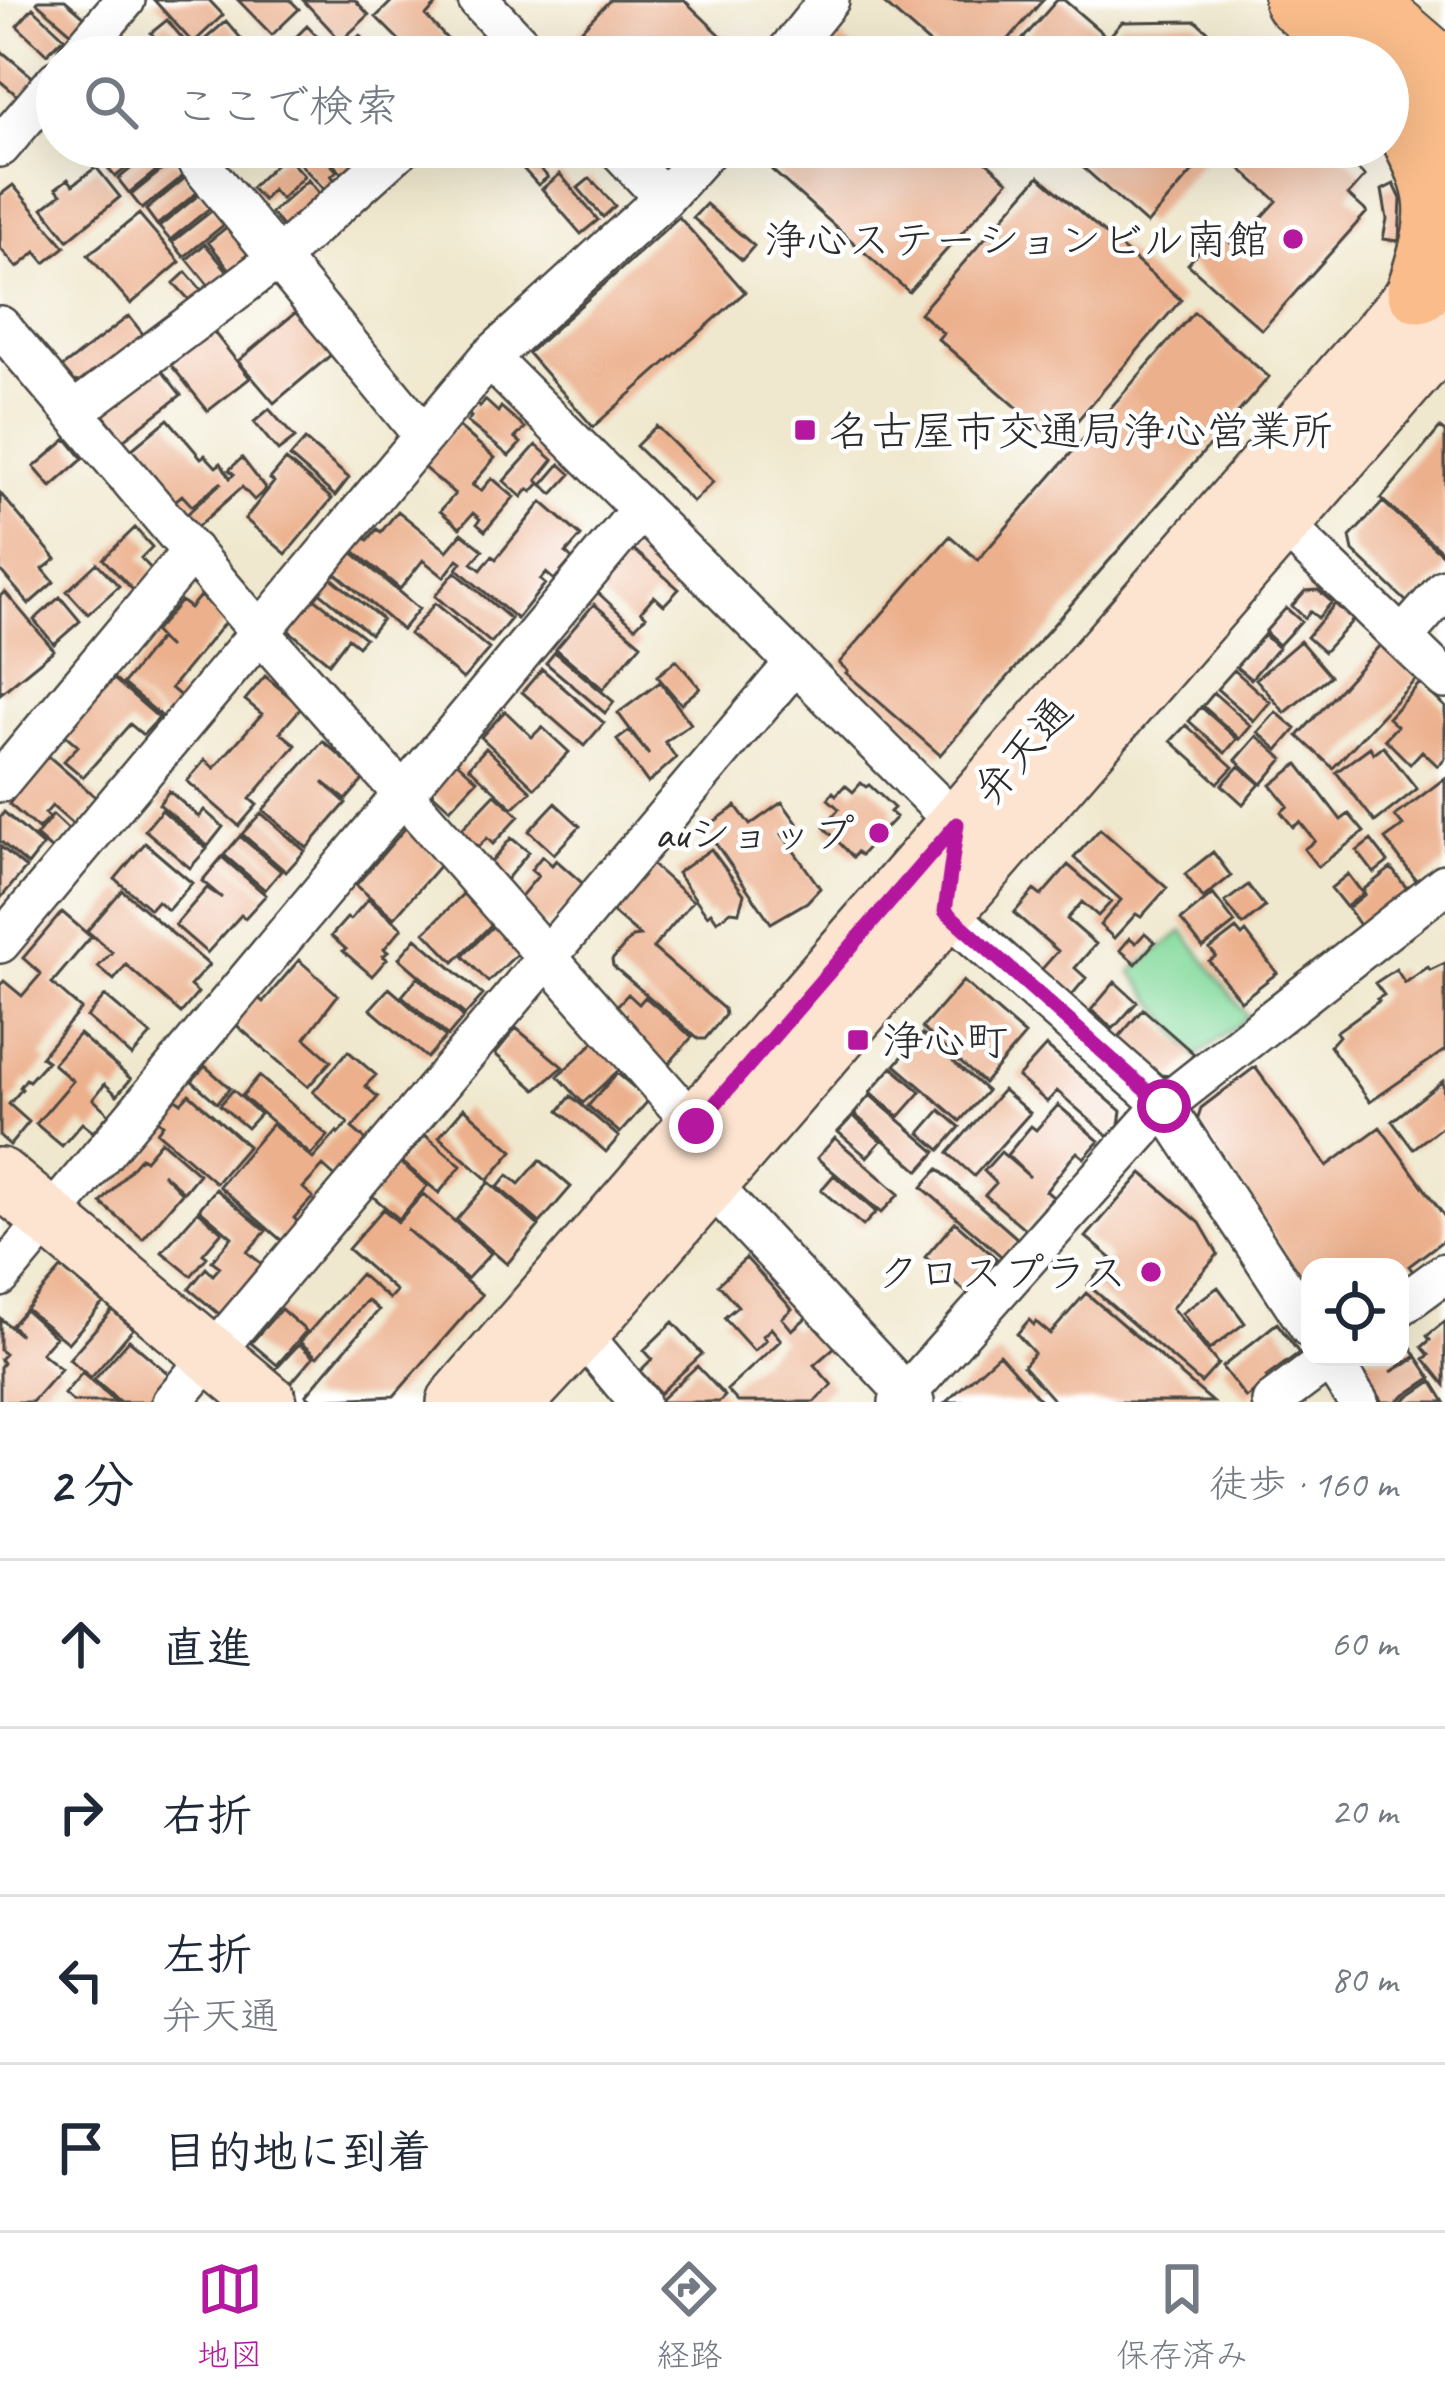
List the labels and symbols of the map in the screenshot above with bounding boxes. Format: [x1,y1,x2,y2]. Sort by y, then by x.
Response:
place label: 浄心ステーションビル南館 [764,214,1269,267]
marker: 浄心ステーションビル南館 [1280,226,1306,252]
place label: 名古屋市交通局浄心営業所 [829,405,1333,458]
marker: 名古屋市交通局浄心営業所 [792,417,818,443]
street label: 弁天通 [962,686,1084,816]
place label: auショップ [655,808,855,861]
marker: auショップ [866,820,892,846]
place label: 浄心町 [882,1015,1008,1068]
marker: 浄心町 [845,1027,871,1053]
route start [1137,1079,1191,1133]
route end [669,1099,723,1153]
place label: クロスプラス [877,1247,1127,1300]
marker: クロスプラス [1138,1259,1164,1285]

